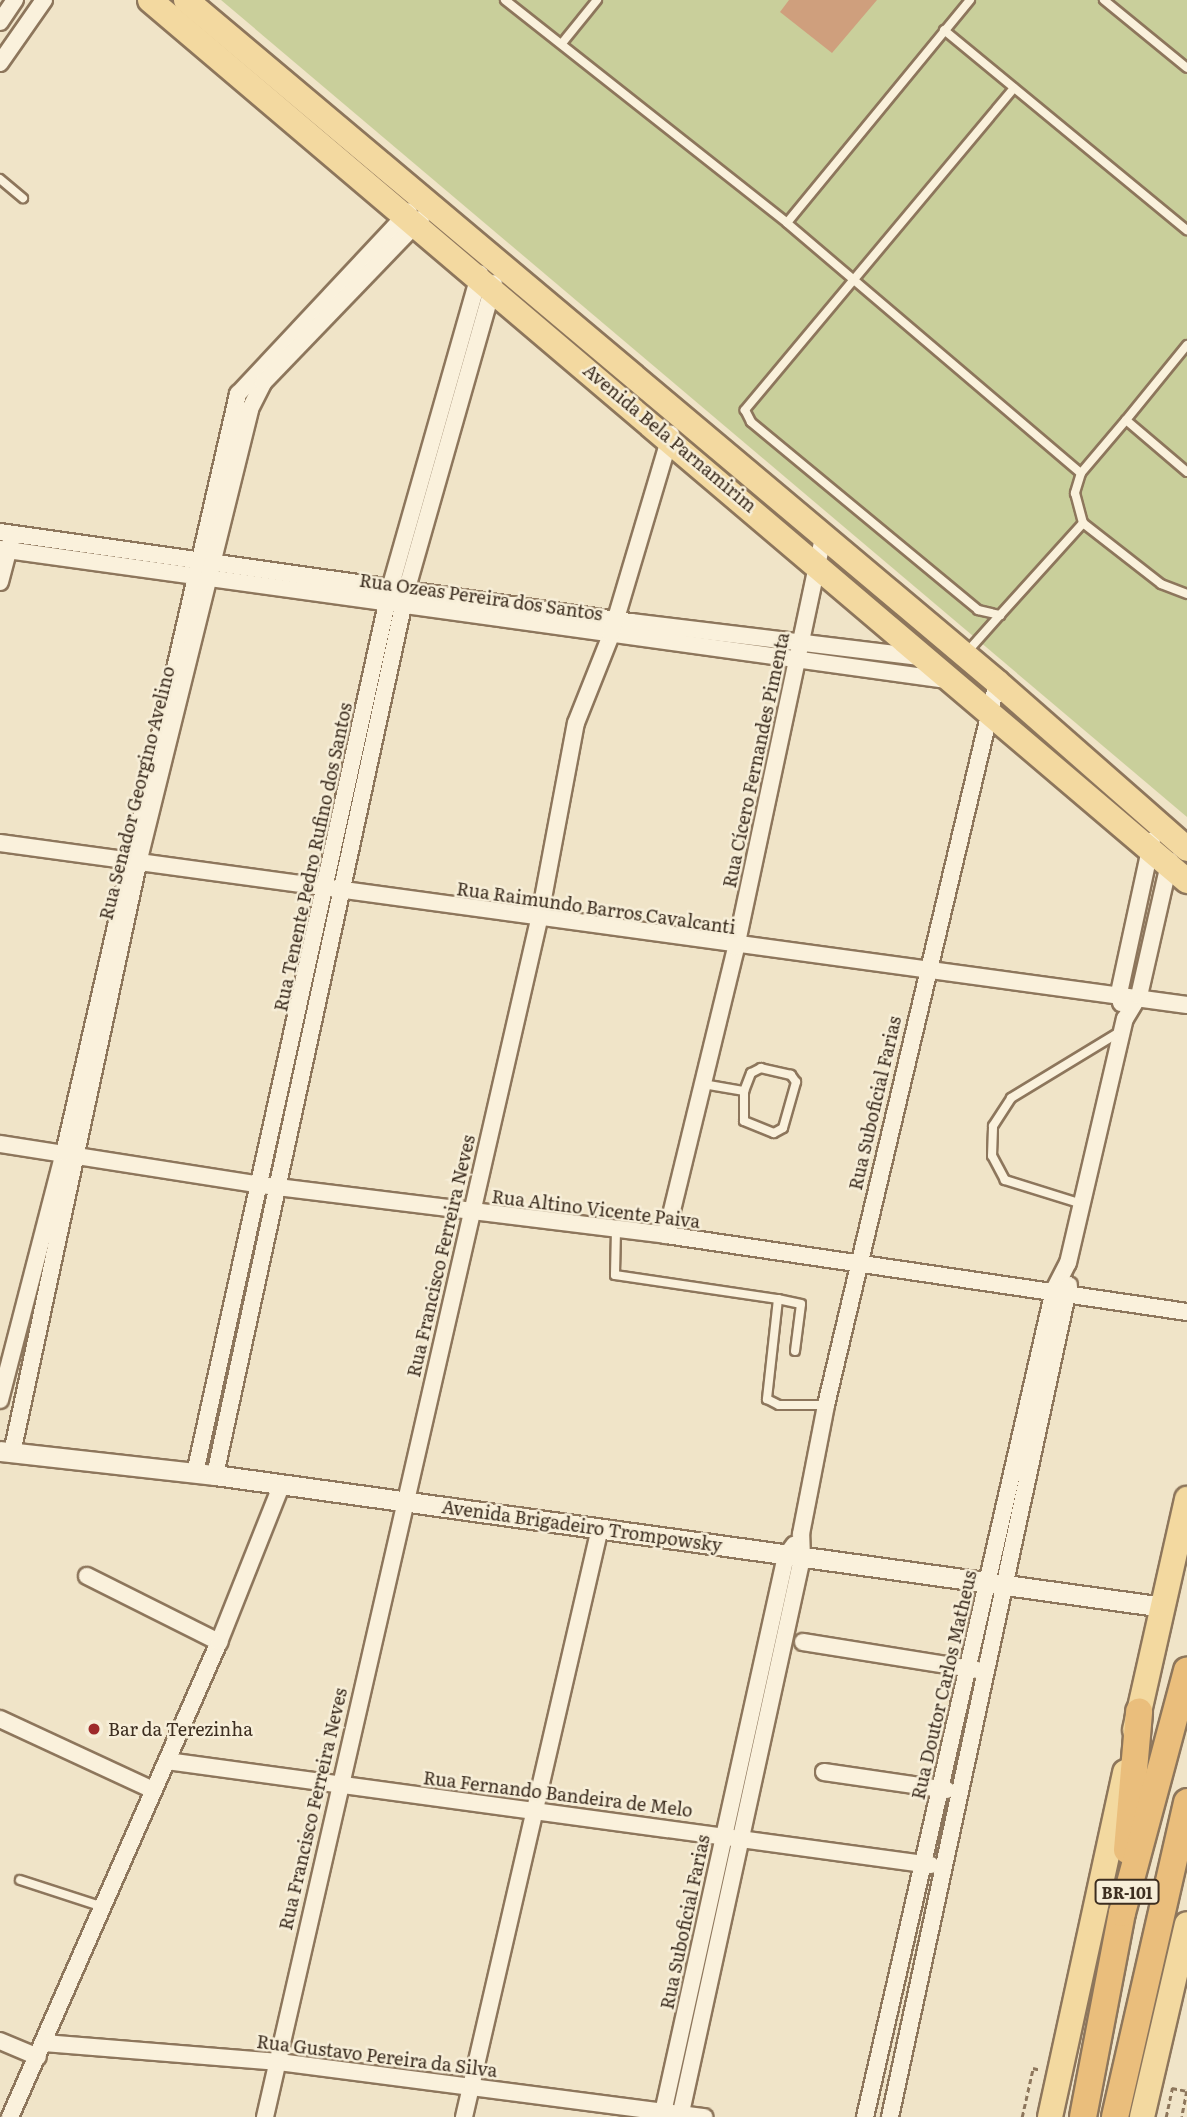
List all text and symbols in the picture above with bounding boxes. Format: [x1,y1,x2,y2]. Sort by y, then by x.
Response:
street label: Avenida Bela Parnamirim [579,359,761,517]
street label: Rua Ozeas Pereira dos Santos [358,569,604,625]
street label: Rua Cícero Fernandes Pimenta [718,630,794,890]
street label: Rua Senador Georgino Avelino [95,664,179,922]
street label: Rua Tenente Pedro Rufino dos Santos [270,701,356,1013]
street label: Rua Raimundo Barros Cavalcanti [455,878,737,938]
street label: Rua Suboficial Farias [844,1014,906,1192]
street label: Rua Francisco Ferreira Neves [403,1133,479,1379]
street label: Rua Altino Vicente Paiva [491,1185,701,1233]
street label: Avenida Brigadeiro Trompowsky [440,1496,724,1556]
street label: Rua Doutor Carlos Matheus [907,1568,981,1802]
street label: Rua Francisco Ferreira Neves [275,1686,351,1932]
place label: Bar da Terezinha [108,1718,253,1740]
marker: Bar da Terezinha [86,1721,102,1737]
street label: Rua Fernando Bandeira de Melo [422,1767,694,1821]
street label: Rua Suboficial Farias [656,1833,714,2011]
road number: BR-101 [1094,1880,1160,1904]
street label: Rua Gustavo Pereira da Silva [255,2031,499,2081]

